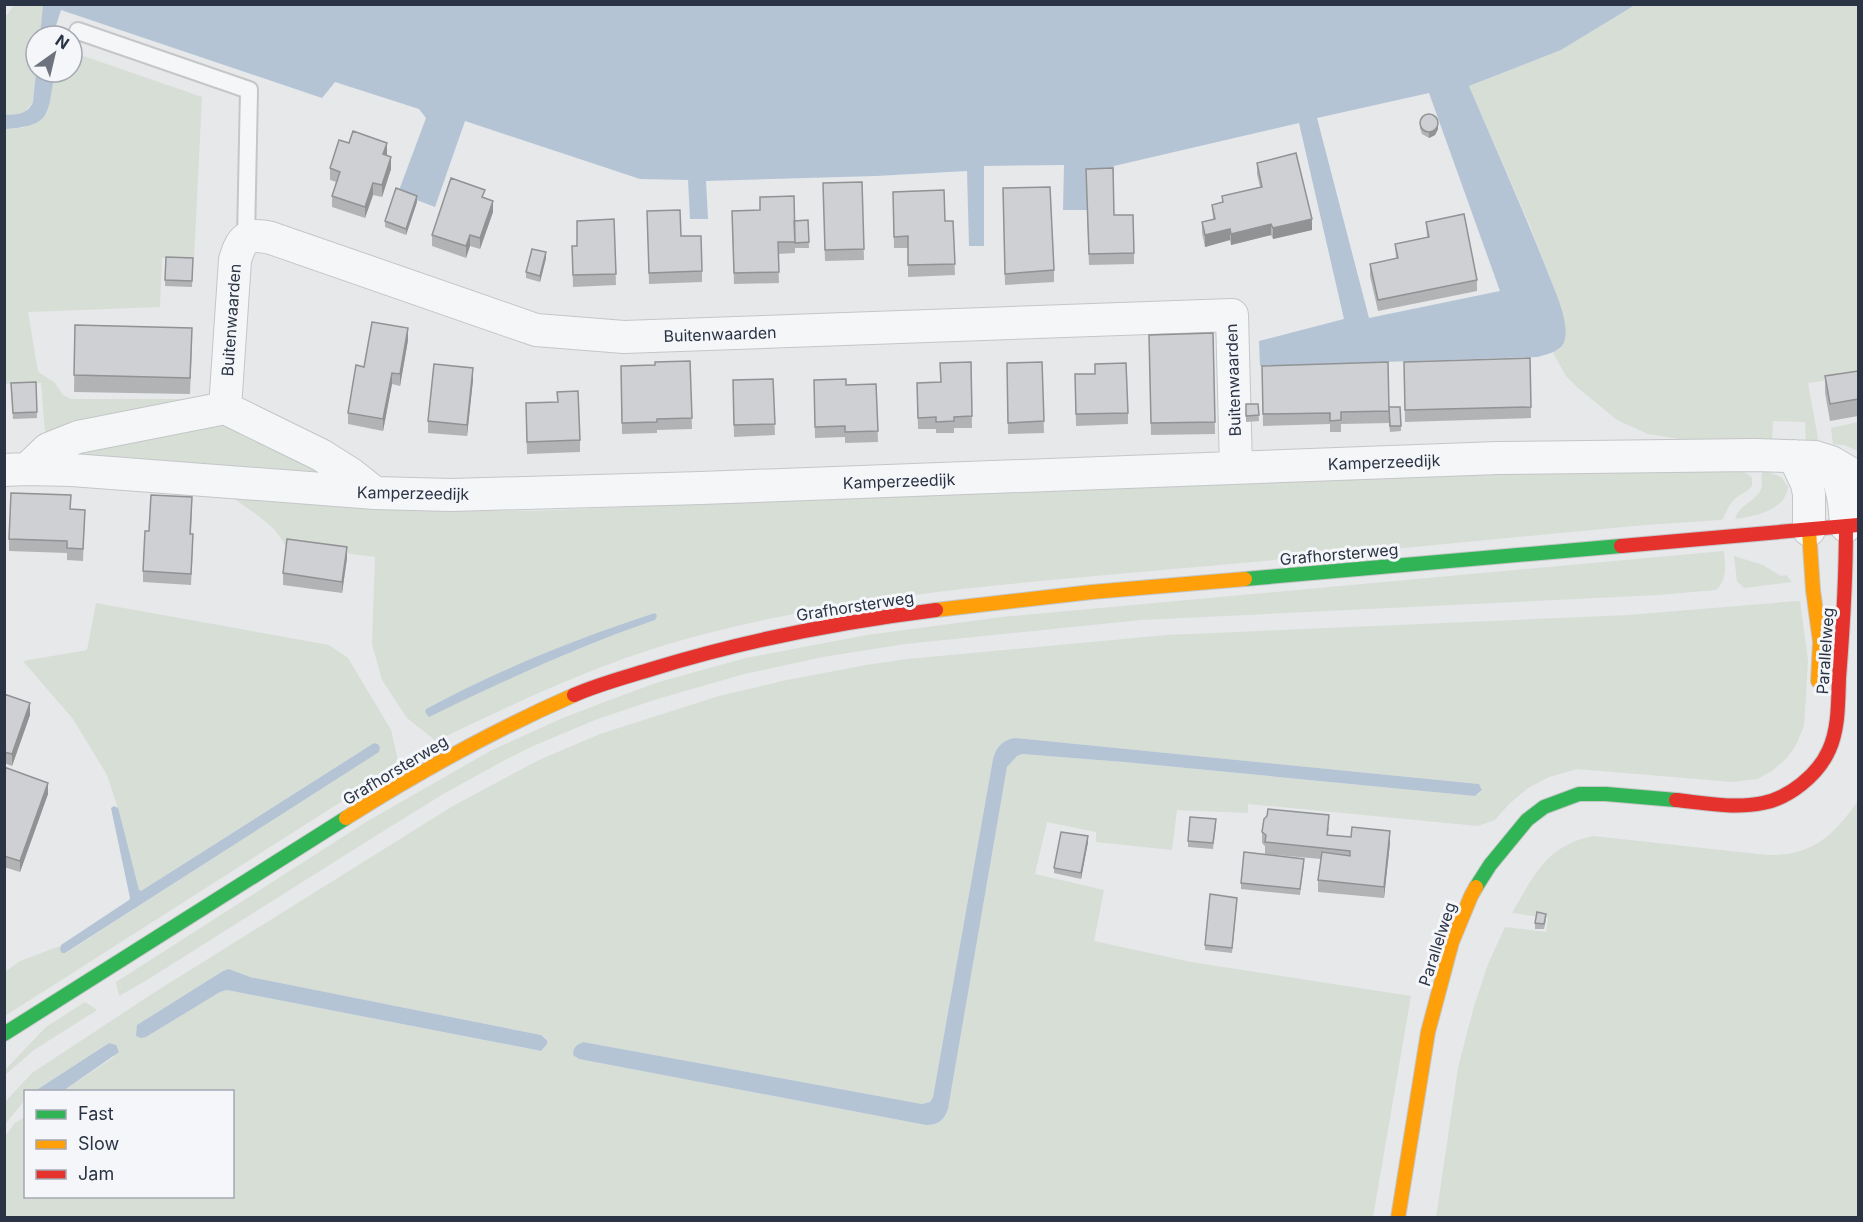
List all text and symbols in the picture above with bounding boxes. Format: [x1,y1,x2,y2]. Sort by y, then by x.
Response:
north arrow [24,24,84,84]
text: N [52,30,73,53]
street label: Buitenwaarden [217,263,245,377]
street label: Buitenwaarden [663,322,777,346]
street label: Buitenwaarden [1221,323,1245,437]
street label: Kamperzeedijk [1327,450,1441,474]
street label: Kamperzeedijk [842,469,956,493]
street label: Kamperzeedijk [357,482,470,504]
street label: Grafhorsterweg [1279,539,1399,569]
street label: Grafhorsterweg [795,587,915,625]
street label: Parallelweg [1812,607,1838,695]
street label: Grafhorsterweg [339,731,451,809]
street label: Parallelweg [1414,899,1460,989]
legend [24,1090,234,1198]
text: Fast [78,1103,114,1124]
text: Slow [78,1133,119,1154]
text: Jam [78,1163,114,1184]

